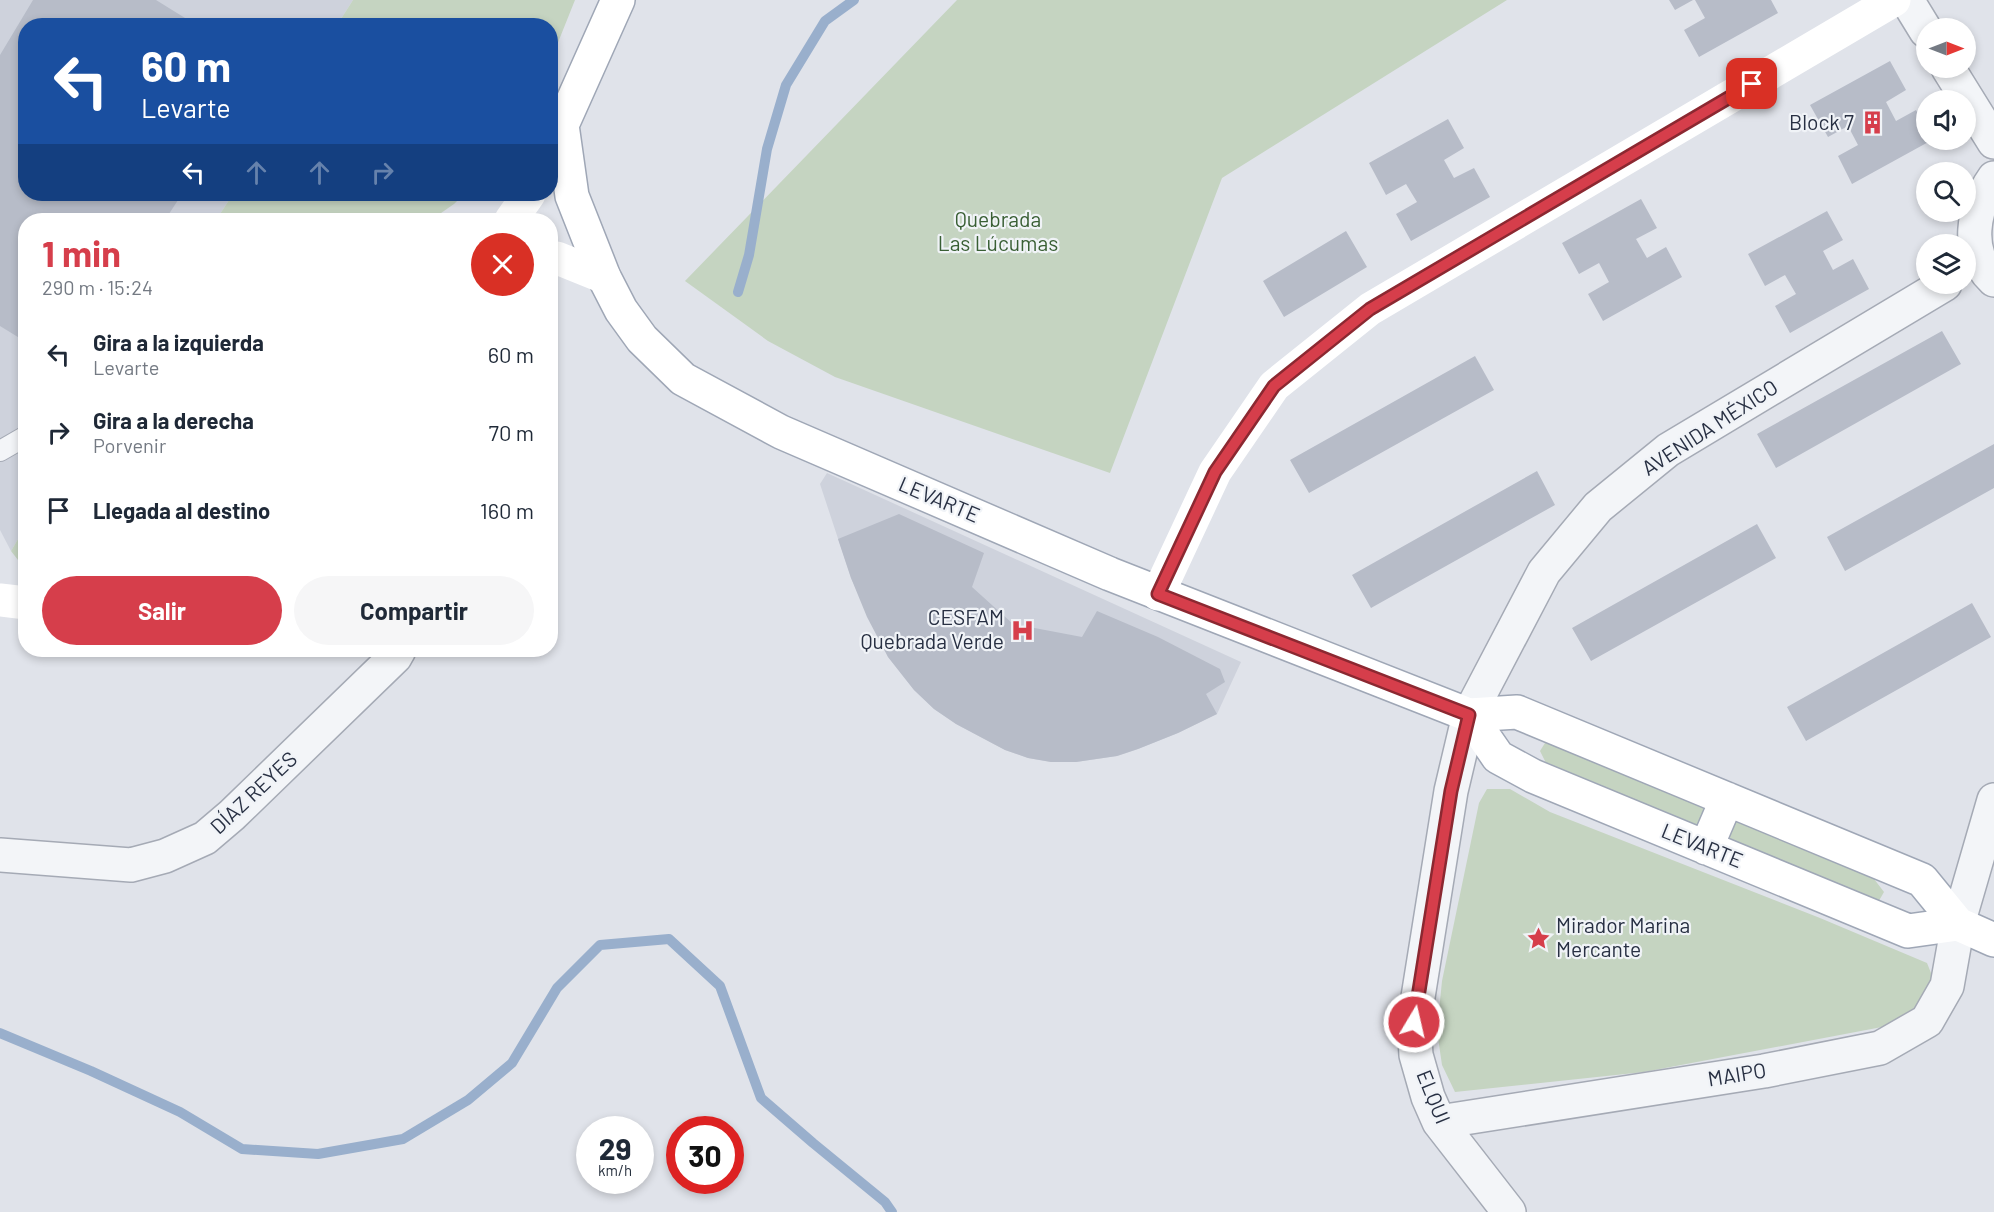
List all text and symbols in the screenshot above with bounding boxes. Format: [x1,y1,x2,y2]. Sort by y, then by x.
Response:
north arrow [1916,18,1976,78]
map controls [1916,18,1976,294]
text: 60 m [141,40,231,90]
icon: left [42,42,120,120]
pin [1726,58,1777,109]
icon: arrive [1735,67,1768,100]
button: sound [1916,90,1976,150]
text: Levarte [141,91,231,123]
place label: Block 7 [1789,109,1854,134]
building icon: Block 7 [1859,110,1885,136]
icon: left [177,156,210,189]
icon: ahead [240,156,273,189]
icon: ahead [303,156,336,189]
icon: right [366,156,399,189]
button: search [1916,162,1976,222]
park label: Quebrada Las Lúcumas [938,206,1058,255]
text: 1 min [42,231,121,274]
button: close [471,233,534,296]
button: layers [1916,234,1976,294]
text: 290 m · 15:24 [42,275,153,299]
text: Gira a la izquierda [93,329,264,355]
icon: left [42,338,75,371]
text: 60 m [488,341,534,367]
text: Levarte [93,355,159,379]
street label: AVENIDA MÉXICO [1637,374,1782,480]
text: Gira a la derecha [93,407,254,433]
icon: right [42,416,75,449]
text: 70 m [489,419,534,445]
text: Porvenir [93,433,166,457]
street label: LEVARTE [895,470,984,527]
icon: arrive [42,494,75,527]
text: Llegada al destino [93,497,270,523]
text: 160 m [480,497,534,523]
button: Salir [42,576,282,645]
button: Compartir [294,576,534,645]
place label: CESFAM Quebrada Verde [861,604,1004,653]
hospital icon: CESFAM Quebrada Verde [1009,617,1035,643]
street label: DÍAZ REYES [204,745,302,838]
street label: LEVARTE [1658,817,1747,872]
place label: Mirador Marina Mercante [1556,912,1690,961]
place icon: Mirador Marina Mercante [1525,925,1551,951]
position arrow [1382,990,1446,1054]
street label: MAIPO [1706,1057,1768,1090]
street label: ELQUI [1412,1066,1456,1127]
speed limit sign: 30 [666,1116,744,1194]
text: 29 [599,1130,631,1166]
text: km/h [598,1161,632,1179]

